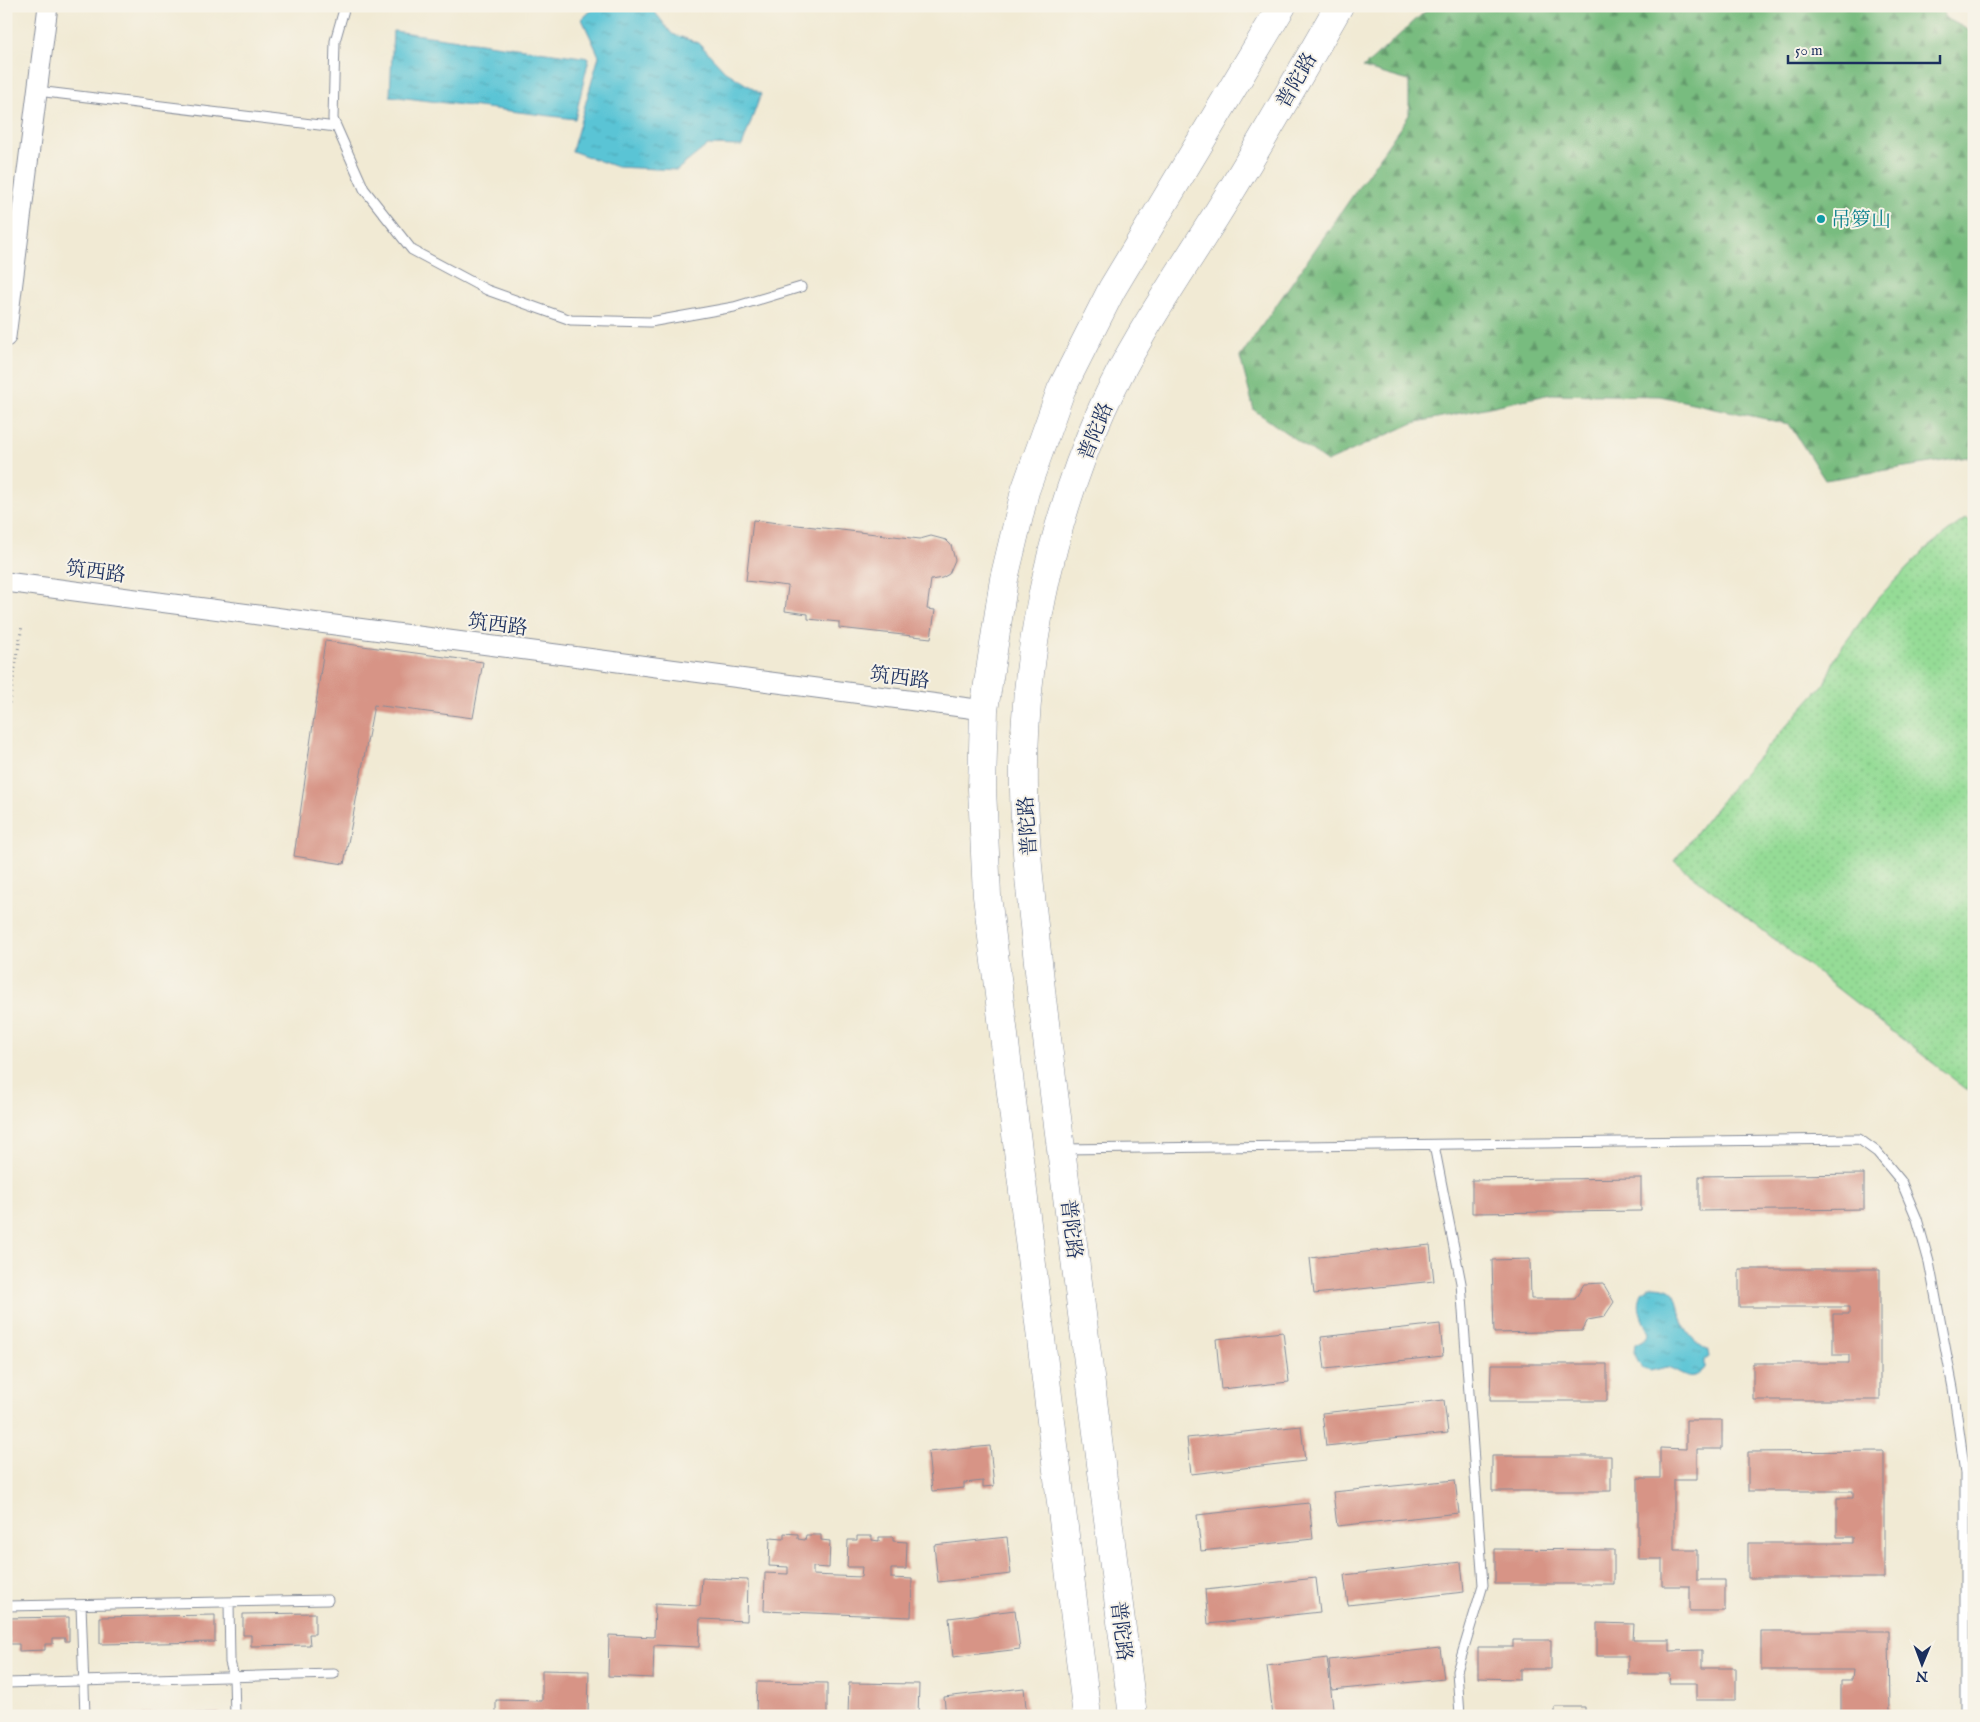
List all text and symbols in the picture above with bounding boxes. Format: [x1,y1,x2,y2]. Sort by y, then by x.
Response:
scale bar [1788,32,1940,64]
text: 50 m [1795,41,1823,60]
street label: 普陀路 [1271,49,1323,113]
place label: 吊箩山 [1831,208,1891,233]
marker: 吊箩山 [1815,213,1827,225]
street label: 普陀路 [1074,399,1119,464]
street label: 筑西路 [65,556,127,589]
street label: 筑西路 [467,609,529,642]
street label: 筑西路 [869,662,931,695]
street label: 普陀路 [1014,795,1043,857]
street label: 普陀路 [1054,1198,1087,1260]
street label: 普陀路 [1104,1600,1137,1662]
north arrow [1898,1640,1948,1690]
text: N [1916,1667,1929,1685]

